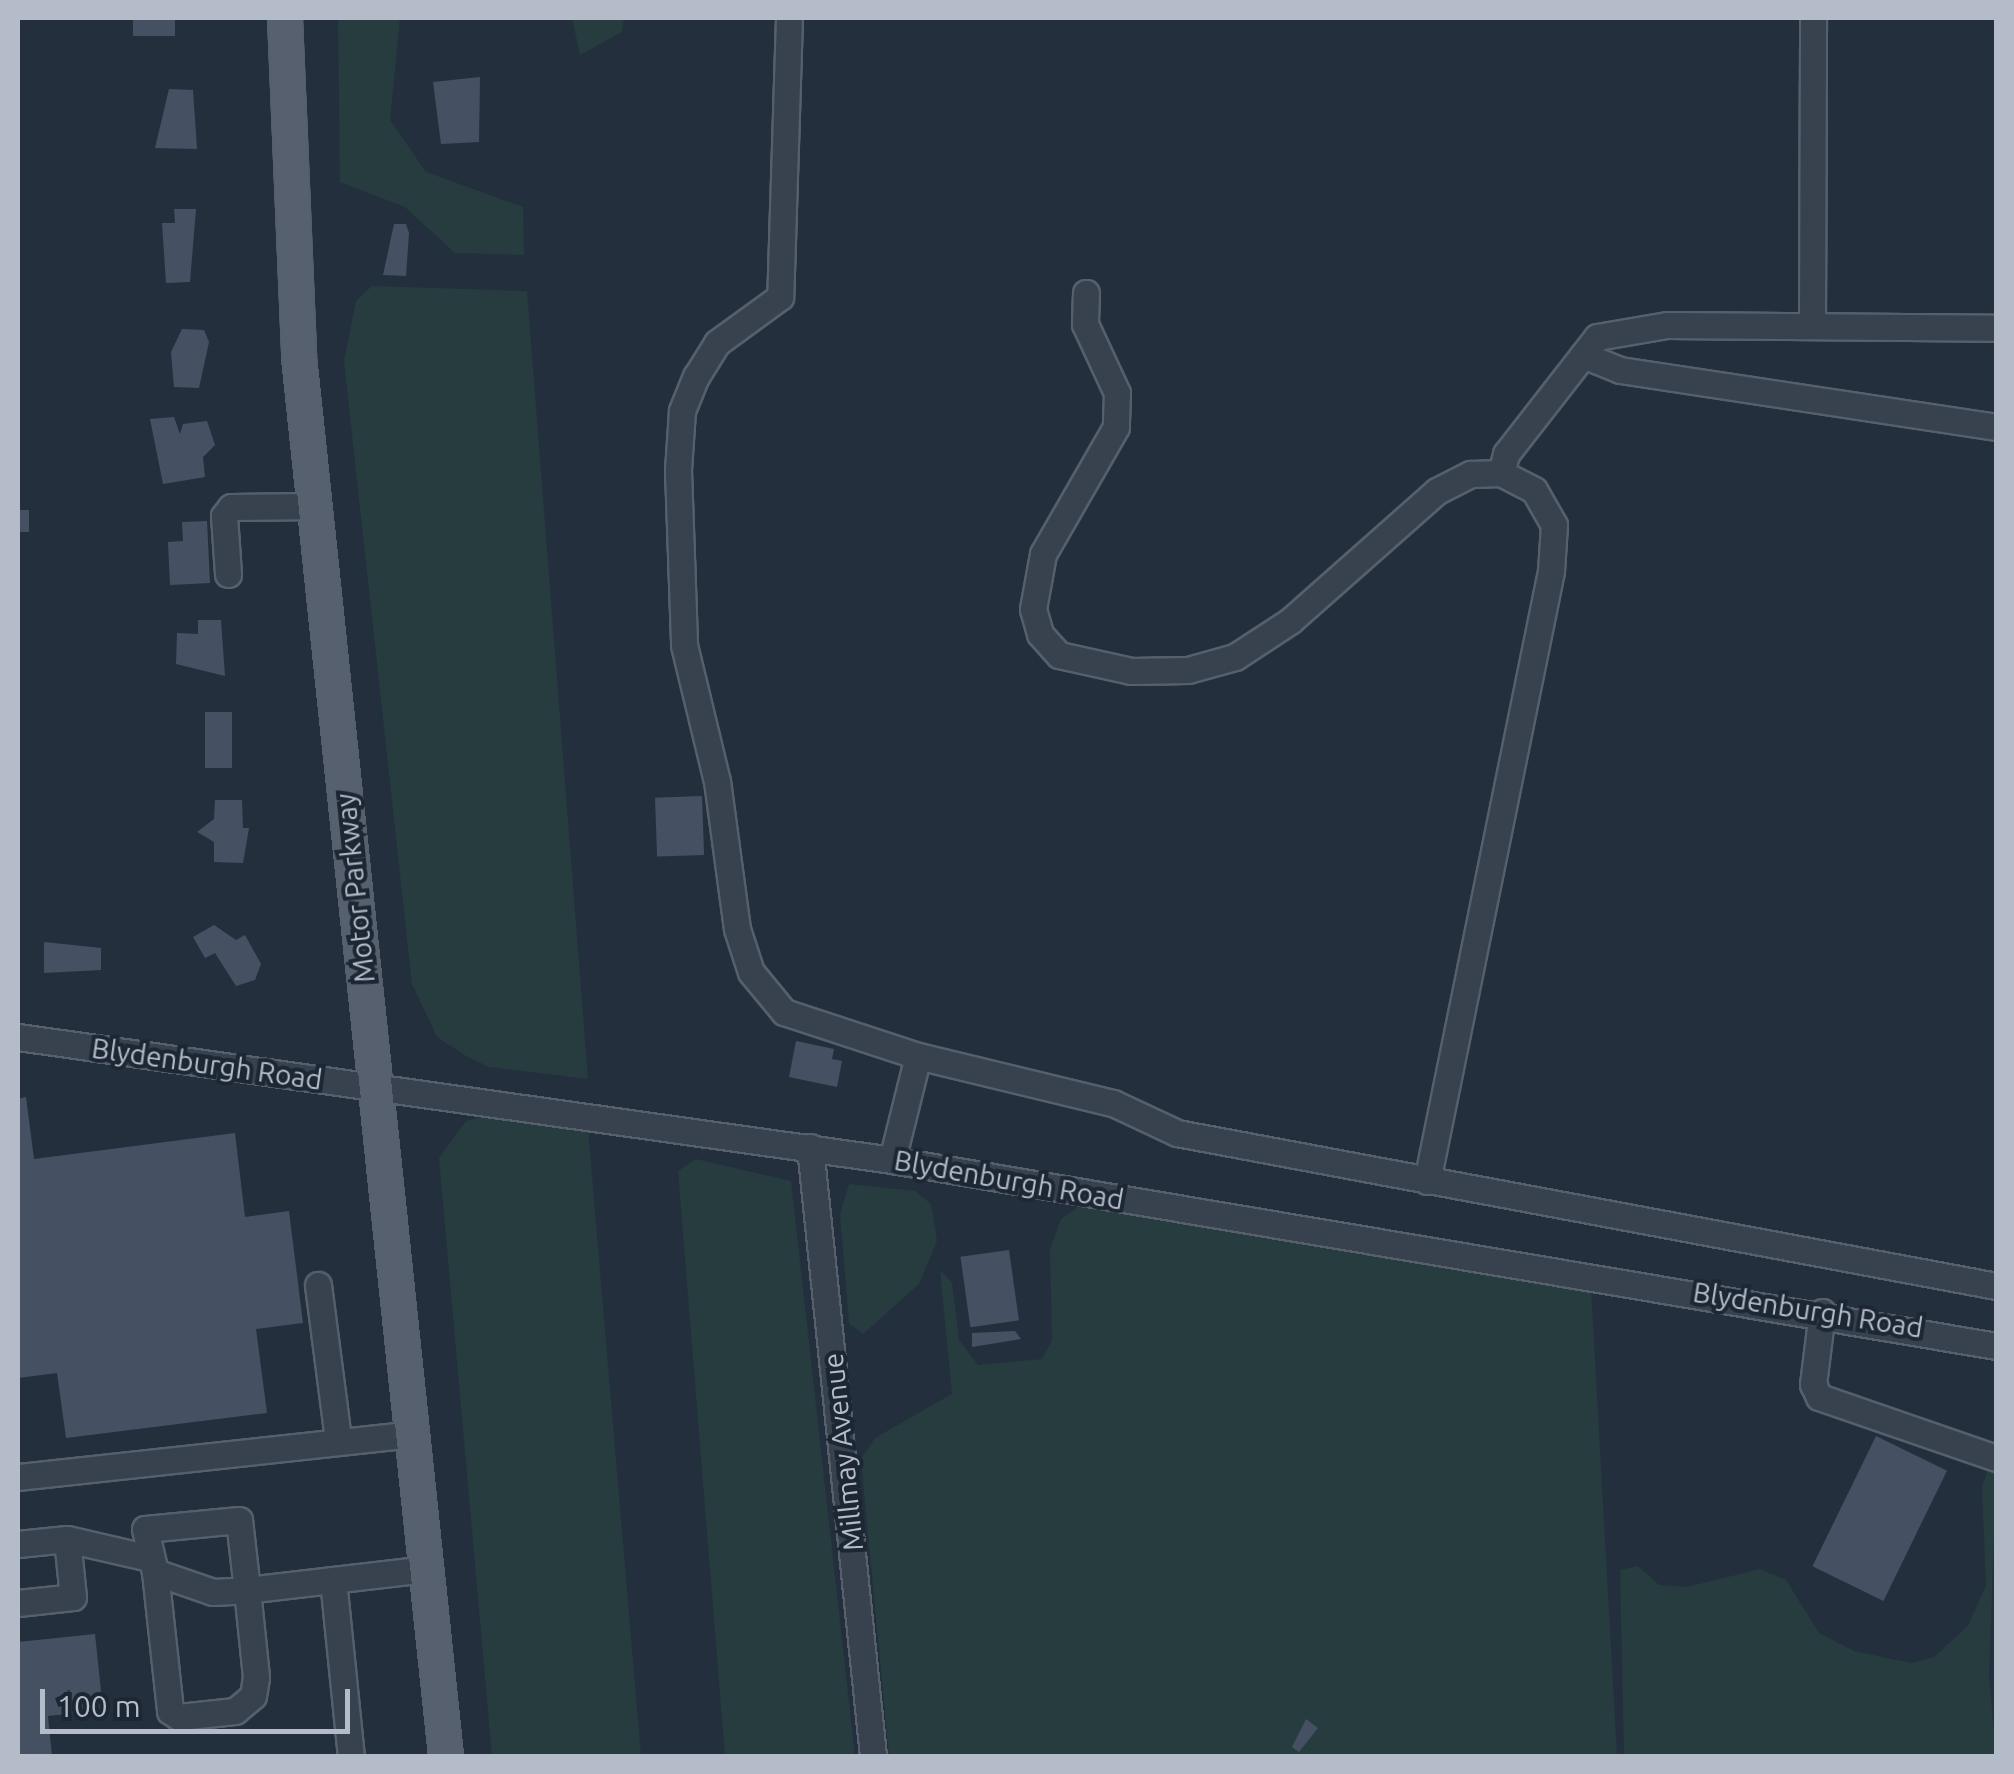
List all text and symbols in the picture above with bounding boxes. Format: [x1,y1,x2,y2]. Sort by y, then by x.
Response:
street label: Motor Parkway [328,792,382,984]
street label: Blydenburgh Road [90,1031,324,1097]
street label: Blydenburgh Road [892,1143,1126,1217]
street label: Blydenburgh Road [1691,1275,1925,1345]
street label: Millmay Avenue [816,1351,870,1553]
scale bar [45,1669,355,1731]
text: 100 m [57,1689,141,1723]

